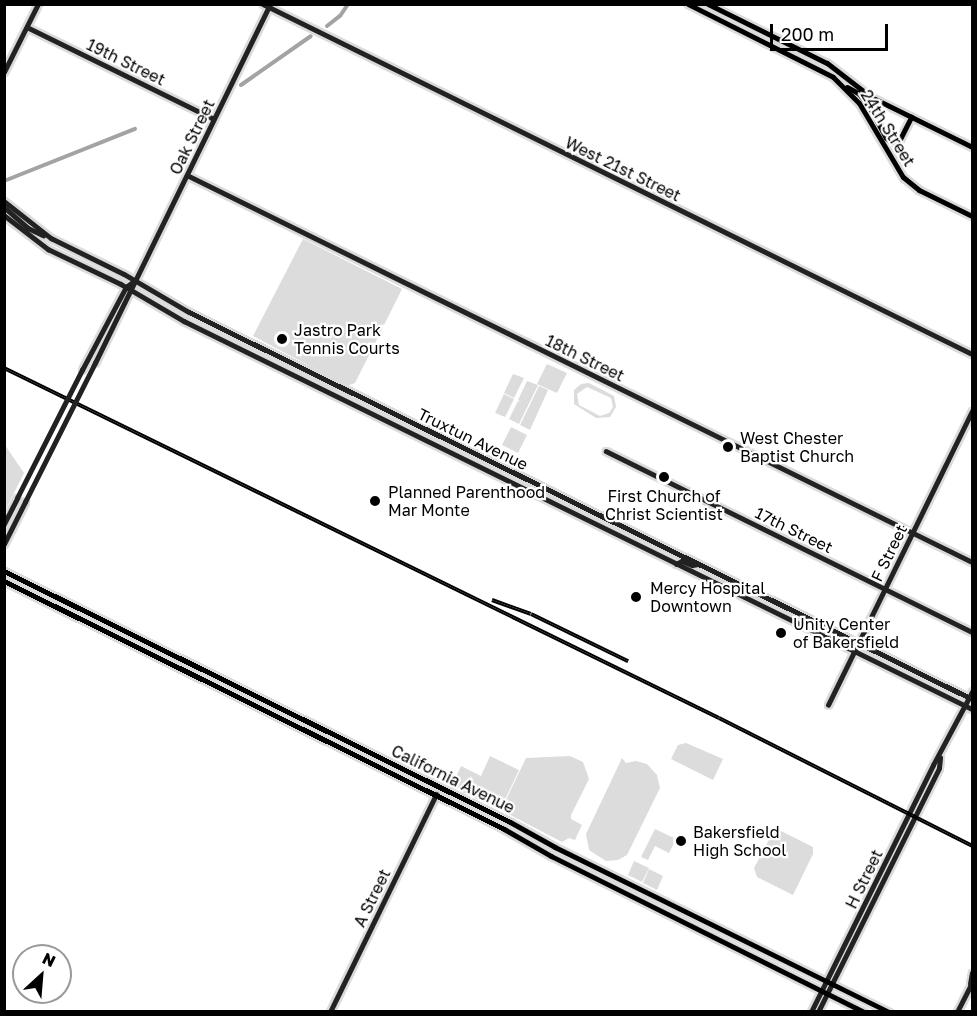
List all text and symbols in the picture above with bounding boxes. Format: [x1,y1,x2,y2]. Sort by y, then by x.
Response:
scale bar [773,12,892,50]
text: 200 m [781,23,834,45]
street label: 19th Street [84,35,168,89]
street label: 24th Street [857,86,919,170]
street label: Oak Street [166,96,218,178]
street label: West 21st Street [562,133,684,205]
place label: Jastro Park Tennis Courts [294,320,400,358]
street label: 18th Street [543,331,627,385]
marker: Jastro Park Tennis Courts [275,332,289,346]
street label: Truxtun Avenue [415,404,531,474]
place label: West Chester Baptist Church [740,428,854,466]
marker: West Chester Baptist Church [721,440,735,454]
marker: First Church of Christ Scientist [657,470,671,484]
place label: Planned Parenthood Mar Monte [388,482,545,520]
place label: First Church of Christ Scientist [605,486,723,524]
marker: Planned Parenthood Mar Monte [366,492,384,510]
street label: 17th Street [752,503,836,557]
street label: F Street [867,521,911,585]
place label: Mercy Hospital Downtown [650,578,765,616]
marker: Mercy Hospital Downtown [627,588,645,606]
place label: Unity Center of Bakersfield [793,614,899,652]
marker: Unity Center of Bakersfield [774,626,788,640]
street label: California Avenue [388,741,518,817]
place label: Bakersfield High School [693,822,786,860]
marker: Bakersfield High School [674,834,688,848]
street label: H Street [841,846,887,912]
street label: A Street [350,866,394,930]
north arrow [12,944,72,1004]
text: N [39,948,59,971]

